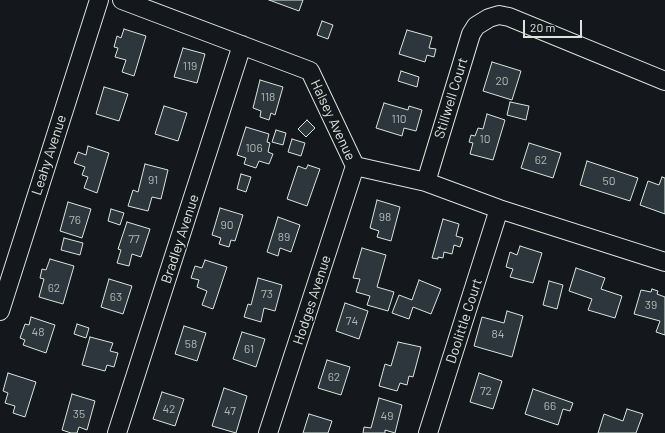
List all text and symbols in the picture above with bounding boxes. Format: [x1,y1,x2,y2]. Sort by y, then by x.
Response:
scale bar [525,12,584,38]
text: 20 m [530,20,556,34]
street label: Stillwell Court [431,55,471,141]
house number: 119 [183,59,197,73]
house number: 20 [495,74,509,88]
street label: Halsey Avenue [307,77,359,163]
house number: 118 [261,90,275,104]
house number: 110 [391,112,407,126]
street label: Leahy Avenue [28,113,70,197]
house number: 10 [480,132,490,146]
house number: 106 [245,141,263,155]
house number: 62 [535,153,547,167]
house number: 91 [148,173,158,187]
house number: 50 [603,174,615,188]
street label: Bradley Avenue [158,192,202,286]
house number: 98 [379,210,391,224]
house number: 76 [69,213,81,227]
house number: 90 [220,218,234,232]
house number: 89 [278,230,290,244]
house number: 77 [128,232,140,246]
street label: Hodges Avenue [290,253,334,347]
street label: Doolittle Court [442,276,486,366]
house number: 62 [48,281,60,295]
house number: 73 [261,287,273,301]
house number: 63 [110,290,122,304]
house number: 39 [645,298,657,312]
house number: 74 [346,314,358,328]
house number: 48 [32,325,44,339]
house number: 84 [492,327,504,341]
house number: 58 [185,337,197,351]
house number: 61 [244,342,254,356]
house number: 62 [328,370,340,384]
house number: 72 [480,384,492,398]
house number: 66 [544,399,556,413]
house number: 42 [162,402,176,416]
house number: 47 [224,404,236,418]
house number: 35 [73,407,85,421]
house number: 49 [381,409,393,423]

